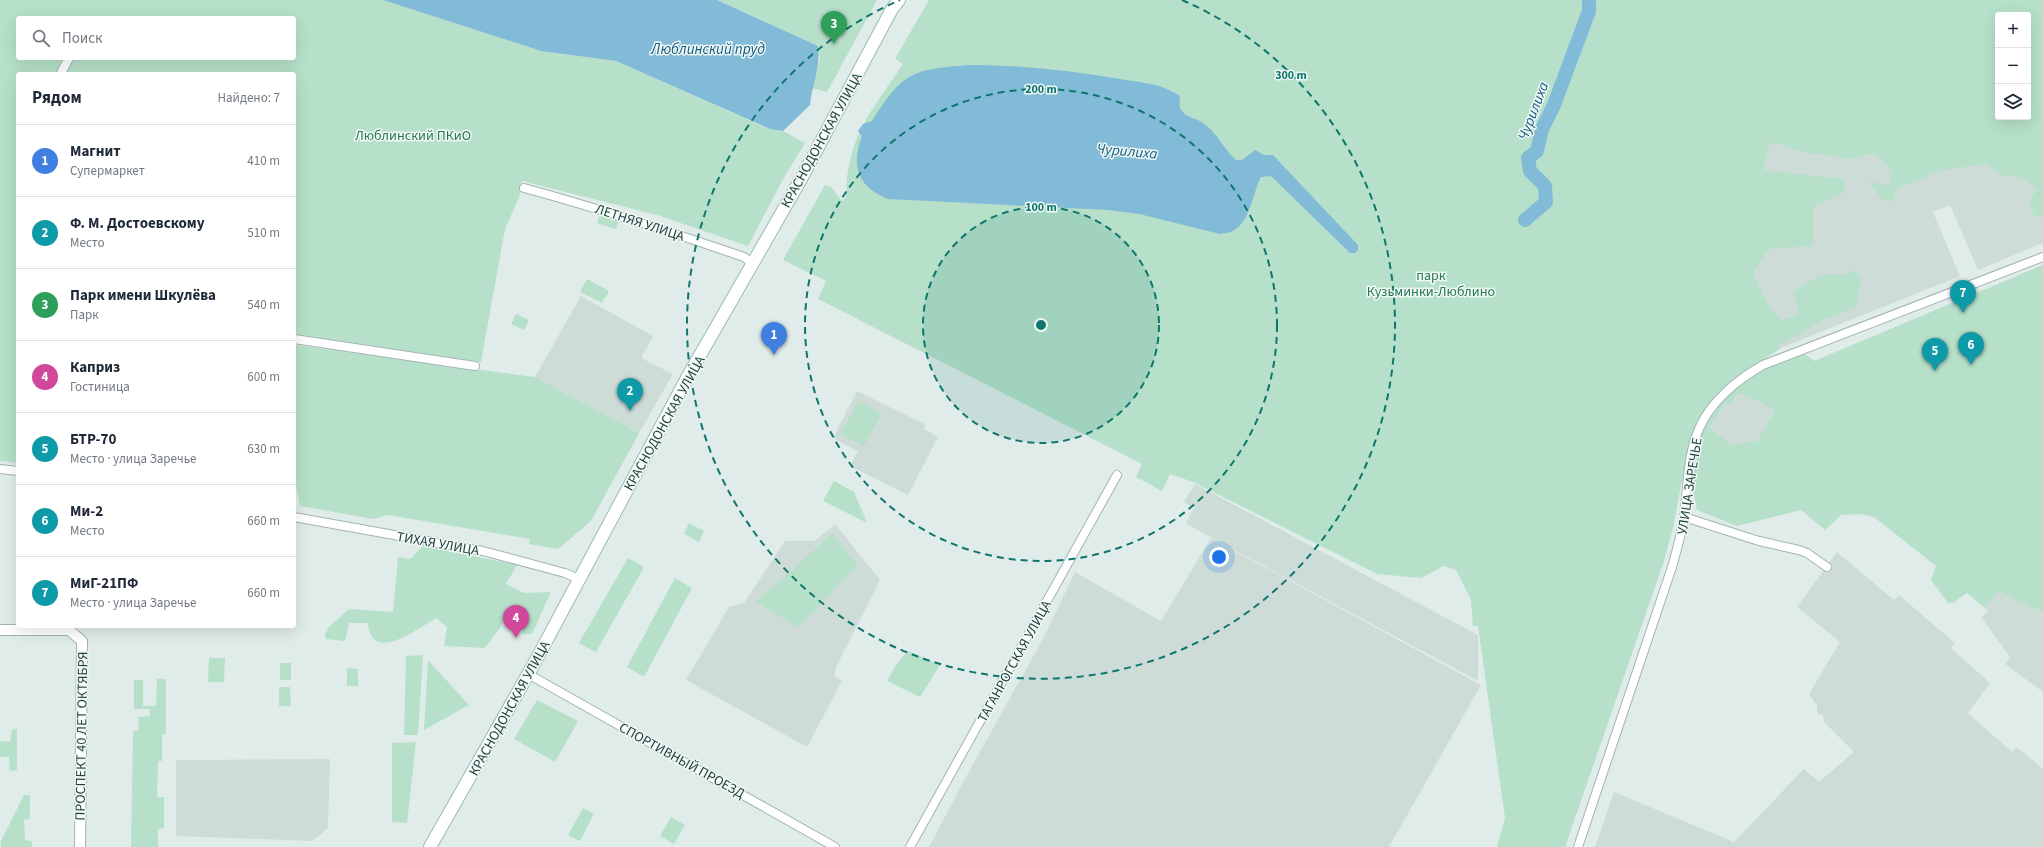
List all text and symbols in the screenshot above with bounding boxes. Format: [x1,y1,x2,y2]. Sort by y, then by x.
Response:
pin: 3 [821,11,847,44]
map controls [1995,12,2031,120]
button: + [1995,12,2031,48]
search box [16,16,296,60]
icon: search [30,27,52,49]
text: Поиск [62,28,103,49]
water label: Люблинский пруд [650,39,765,60]
button: − [1995,48,2031,84]
text: 300 m [1275,67,1307,84]
street label: КРАСНОДОНСКАЯ УЛИЦА [776,69,868,212]
water label: Чурилиха [1513,79,1554,143]
text: 200 m [1025,81,1057,98]
button: layers [1995,84,2031,120]
text: Рядом [32,86,82,110]
text: Найдено: 7 [218,89,280,107]
park label: Люблинский ПКиО [355,126,471,146]
water label: Чурилиха [1096,138,1158,165]
text: Магнит [70,141,121,162]
text: 1 [42,152,48,170]
text: 410 m [247,152,280,170]
text: Супермаркет [70,162,145,180]
street label: ЛЕТНЯЯ УЛИЦА [592,199,687,247]
text: 100 m [1025,199,1057,216]
text: Ф. М. Достоевскому [70,213,205,234]
text: 2 [42,224,48,242]
text: 510 m [247,224,280,242]
text: Место [70,234,105,252]
park label: парк Кузьминки-Люблино [1367,266,1495,302]
pin: 7 [1950,280,1976,313]
text: Парк имени Шкулёва [70,285,216,306]
text: 3 [42,296,48,314]
text: 540 m [247,296,280,314]
text: Парк [70,306,99,324]
centre of rings [1034,318,1048,332]
pin: 1 [761,322,787,355]
pin: 6 [1958,332,1984,365]
pin: 5 [1922,338,1948,371]
street label: КРАСНОДОНСКАЯ УЛИЦА [619,352,711,495]
text: Каприз [70,357,120,378]
text: 4 [42,368,48,386]
text: 600 m [247,368,280,386]
text: Гостиница [70,378,130,396]
pin: 2 [617,378,643,411]
text: БТР-70 [70,429,116,450]
street label: УЛИЦА ЗАРЕЧЬЕ [1672,436,1708,536]
text: 5 [42,440,48,458]
text: 630 m [247,440,280,458]
text: Место · улица Заречье [70,450,197,468]
text: Ми-2 [70,501,103,522]
text: 6 [42,512,48,530]
text: 660 m [247,512,280,530]
text: Место [70,522,105,540]
street label: ТИХАЯ УЛИЦА [395,527,481,561]
your location [1209,547,1229,567]
text: МиГ-21ПФ [70,573,139,594]
text: 7 [42,584,48,602]
text: 660 m [247,584,280,602]
text: Место · улица Заречье [70,594,197,612]
street label: ТАГАНРОГСКАЯ УЛИЦА [973,597,1057,726]
pin: 4 [503,605,529,638]
street label: КРАСНОДОНСКАЯ УЛИЦА [464,637,556,780]
street label: ПРОСПЕКТ 40 ЛЕТ ОКТЯБРЯ [71,651,93,821]
street label: СПОРТИВНЫЙ ПРОЕЗД [615,718,748,804]

